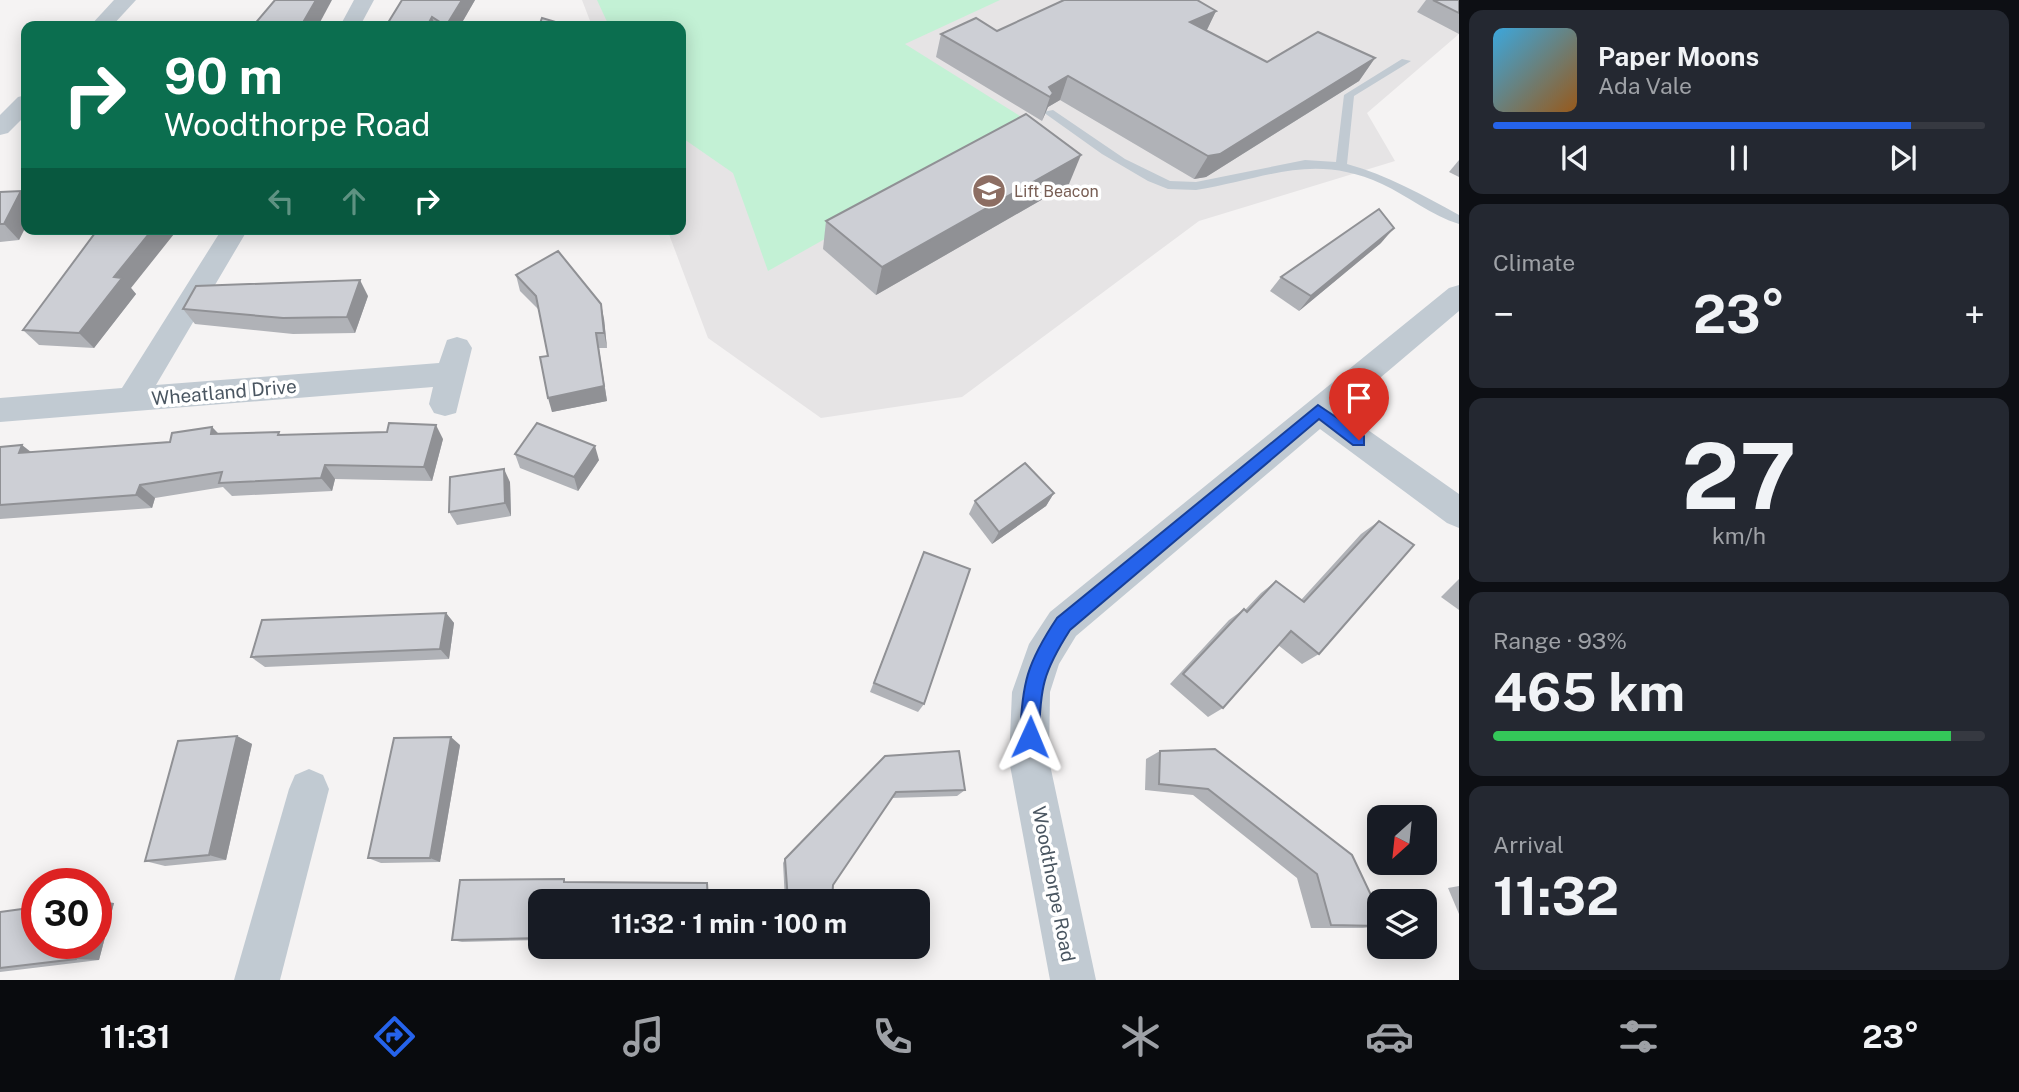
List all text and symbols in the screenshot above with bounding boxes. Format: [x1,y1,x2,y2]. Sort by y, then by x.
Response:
text: Paper Moons [1598,41,1759,72]
text: 90 m [164,47,283,105]
icon: right [49,49,140,140]
text: Ada Vale [1598,72,1692,99]
text: Woodthorpe Road [164,106,430,143]
icon: previous [1556,139,1594,177]
icon: pause [1720,139,1758,177]
icon: next [1884,139,1922,177]
school or university icon: Lift Beacon [970,172,1008,210]
icon: left [262,182,300,220]
icon: ahead [335,182,373,220]
icon: right [408,182,446,220]
place label: Lift Beacon [1014,182,1099,201]
text: Climate [1493,249,1575,276]
text: 23° [1693,284,1785,345]
text: − [1493,292,1514,337]
text: + [1964,292,1985,337]
pin [1329,368,1389,440]
street label: Wheatland Drive [150,375,298,409]
icon: arrive [1340,379,1378,417]
text: 27 [1682,423,1796,529]
text: km/h [1712,522,1766,549]
text: Range · 93% [1493,627,1627,654]
text: 465 km [1493,662,1685,723]
position arrow [993,700,1067,774]
street label: Woodthorpe Road [1028,804,1080,964]
north arrow [1367,805,1437,875]
map controls [1367,805,1437,959]
text: Arrival [1493,831,1564,858]
text: 11:32 [1493,866,1619,927]
speed limit sign: 30 [21,868,112,959]
button: layers [1367,889,1437,959]
text: 11:32 · 1 min · 100 m [611,908,847,939]
icon: directions [370,1012,419,1061]
icon: music [619,1012,668,1061]
icon: phone [868,1012,917,1061]
icon: climate [1116,1012,1165,1061]
icon: car [1365,1012,1414,1061]
icon: filters [1614,1012,1663,1061]
text: 11:31 [100,1018,171,1055]
text: 23° [1862,1018,1919,1055]

